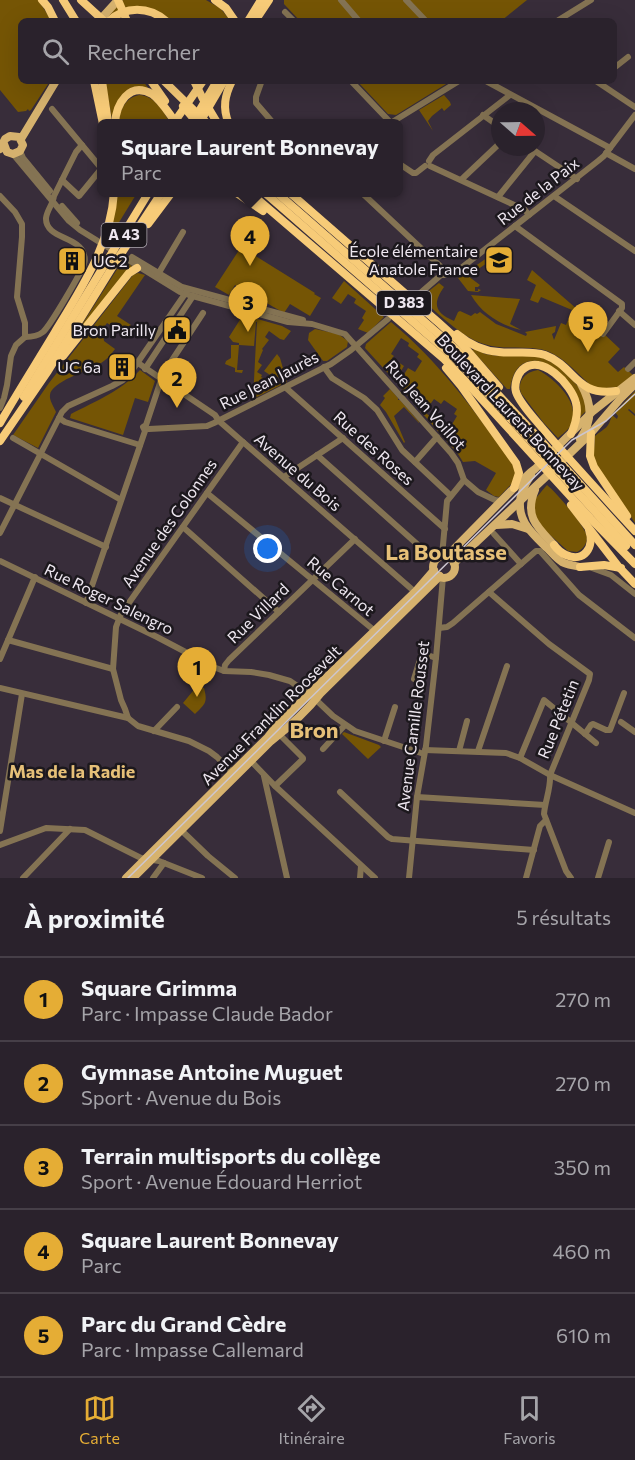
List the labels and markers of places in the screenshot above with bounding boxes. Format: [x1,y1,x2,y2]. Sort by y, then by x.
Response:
pin: 4 [230,216,270,266]
place label: École élémentaire Anatole France [349,241,478,278]
school or university icon: École élémentaire Anatole France [483,244,515,276]
building icon: UC 2 [56,245,88,277]
place label: UC 2 [93,251,128,270]
pin: 3 [228,282,268,332]
pin: 5 [568,302,608,352]
public building icon: Bron Parilly [161,314,193,346]
place label: Bron Parilly [72,320,156,339]
building icon: UC 6a [106,351,138,383]
place label: UC 6a [57,357,101,376]
pin: 2 [158,358,196,408]
pin: 1 [178,648,216,697]

